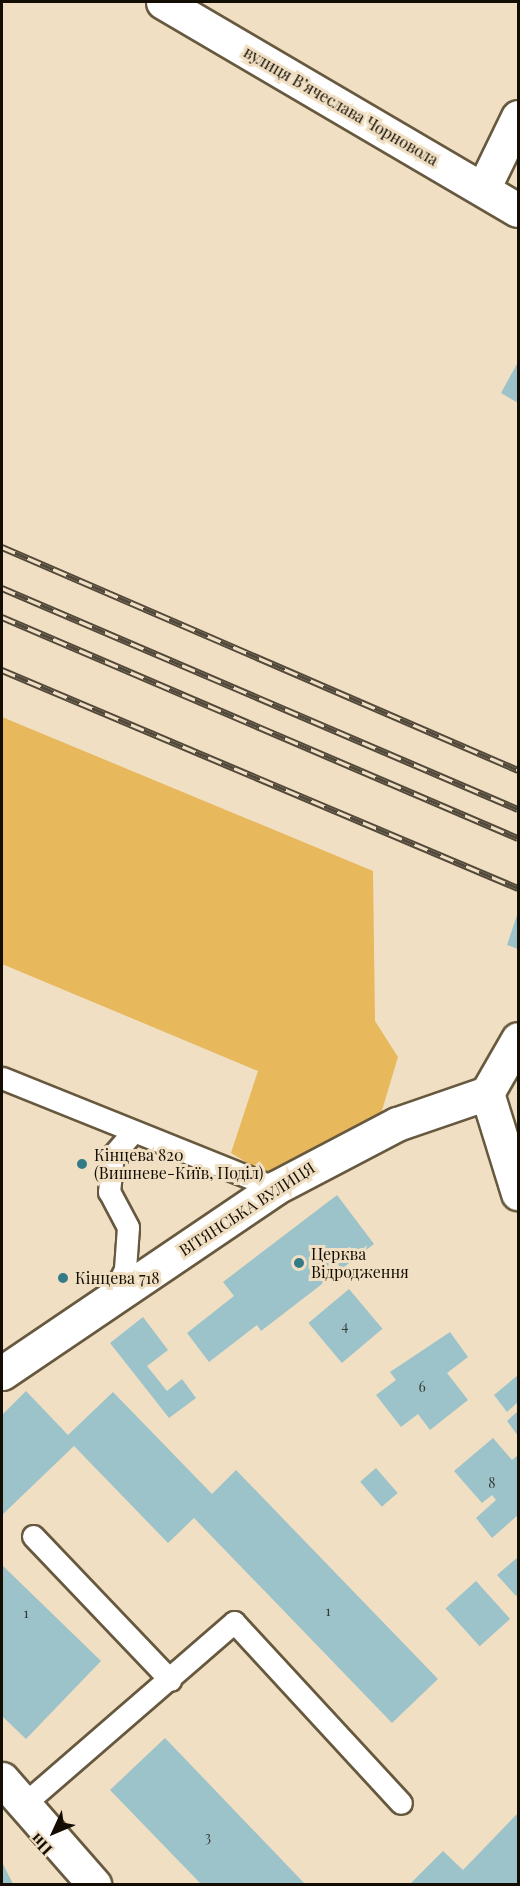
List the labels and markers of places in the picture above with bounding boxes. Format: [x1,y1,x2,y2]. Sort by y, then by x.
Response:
place label: Кінцева 820 (Вишневе-Київ, Поділ) [94,1145,264,1183]
marker: Кінцева 820 (Вишневе-Київ, Поділ) [75,1157,89,1171]
place label: Церква Відродження [311,1244,409,1282]
marker: Церква Відродження [292,1256,306,1270]
place label: Кінцева 718 [75,1268,160,1288]
marker: Кінцева 718 [56,1271,70,1285]

